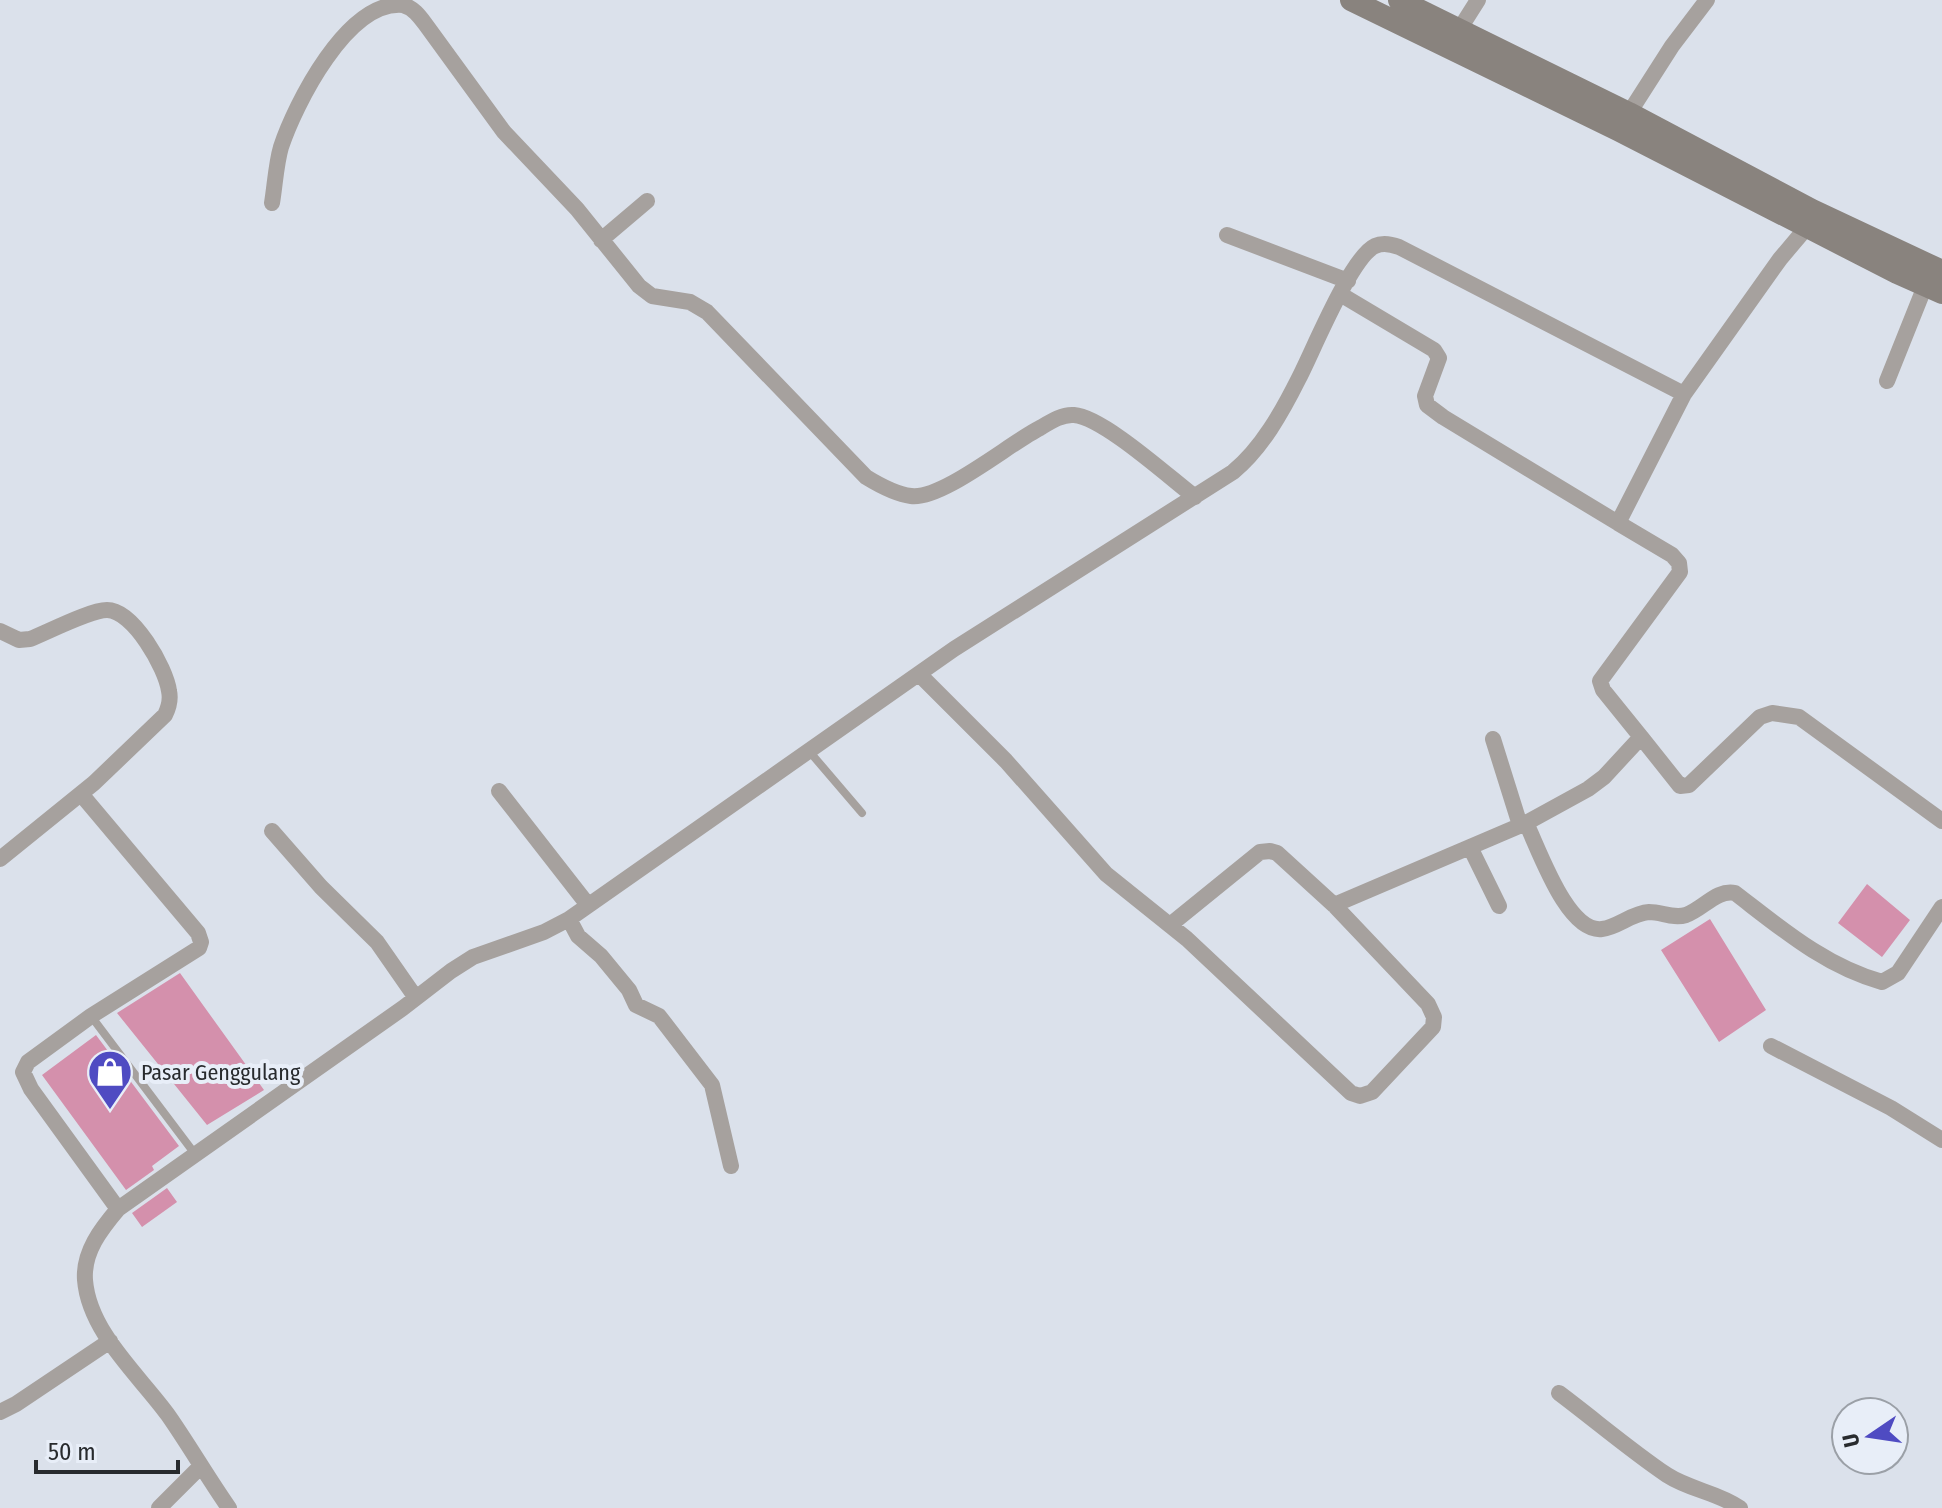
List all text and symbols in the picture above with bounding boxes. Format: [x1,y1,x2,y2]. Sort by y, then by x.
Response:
shop icon: Pasar Genggulang [86,1048,134,1111]
place label: Pasar Genggulang [141,1059,301,1086]
north arrow [1830,1396,1910,1476]
scale bar [36,1424,178,1474]
text: U [1836,1431,1866,1450]
text: 50 m [48,1438,96,1466]

